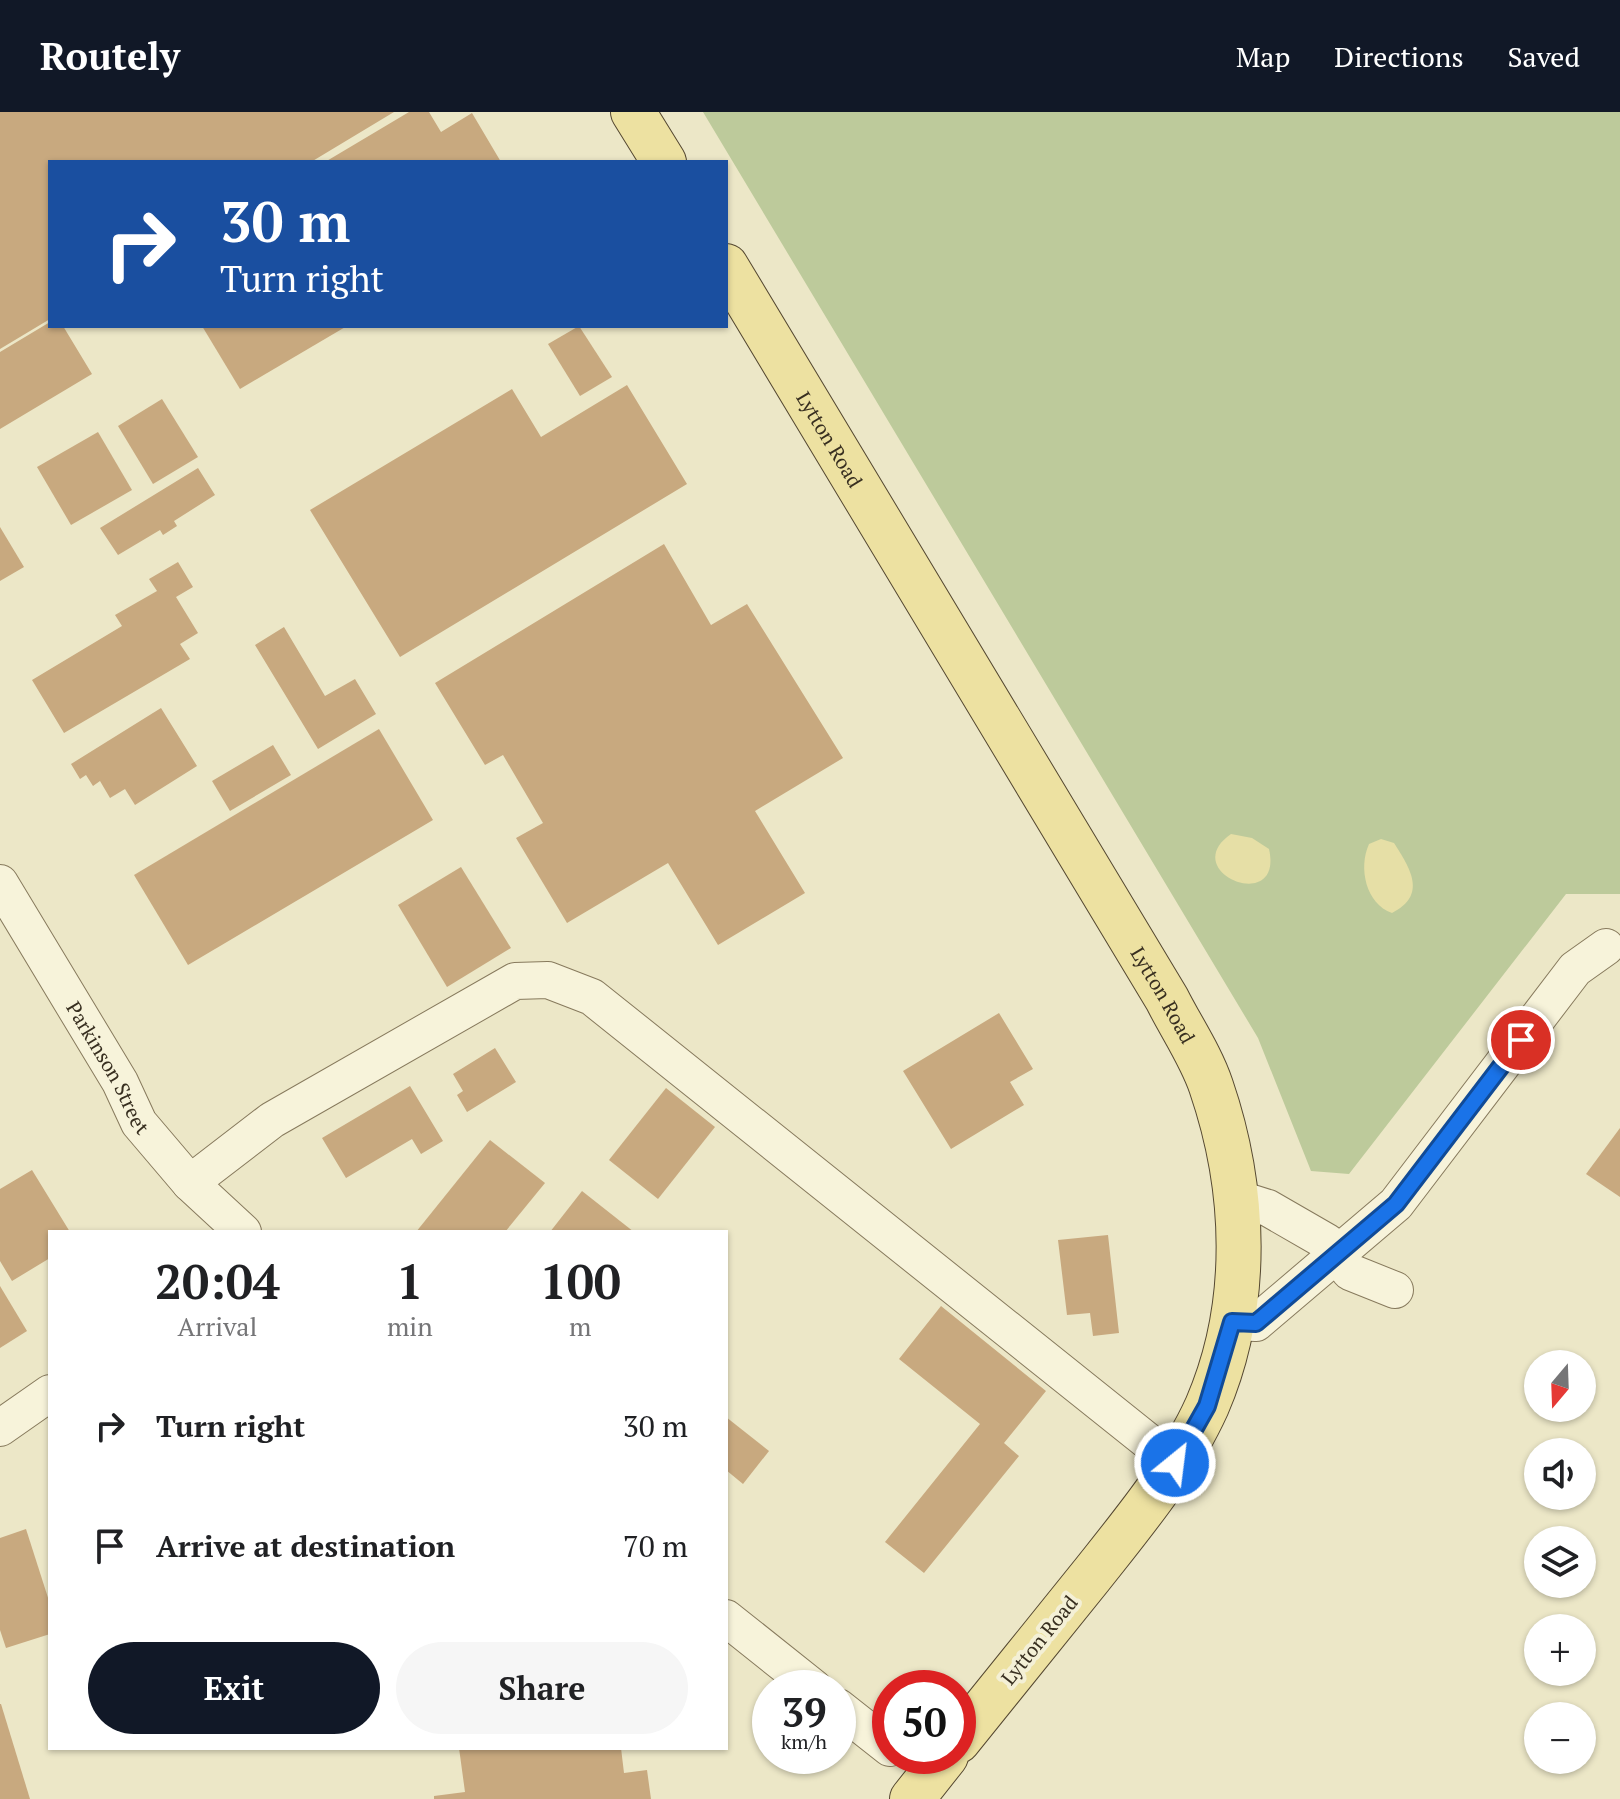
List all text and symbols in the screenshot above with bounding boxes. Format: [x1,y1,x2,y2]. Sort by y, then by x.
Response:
text: Routely [40,31,180,81]
text: Map [1236,38,1290,75]
text: Directions [1334,38,1464,75]
text: Saved [1508,38,1580,75]
text: 30 m [220,184,350,258]
icon: right [88,192,192,296]
text: Turn right [220,255,384,302]
street label: Lytton Road [791,386,869,492]
street label: Lytton Road [1125,941,1202,1048]
street label: Parkinson Street [61,996,156,1140]
pin [1487,1006,1555,1074]
icon: arrive [1499,1018,1543,1062]
text: 20:04 [155,1249,280,1313]
text: 1 [396,1249,423,1313]
text: 100 [540,1249,621,1313]
text: Arrival [178,1309,257,1343]
text: min [387,1309,433,1343]
text: m [569,1309,592,1343]
north arrow [1524,1350,1596,1422]
map controls [1524,1350,1596,1774]
icon: right [88,1404,132,1448]
text: Turn right [156,1406,305,1446]
text: 30 m [623,1406,688,1446]
position arrow [1133,1421,1217,1505]
button: sound [1524,1438,1596,1510]
icon: arrive [88,1524,132,1568]
text: Arrive at destination [156,1526,455,1566]
text: 70 m [623,1526,688,1566]
button: layers [1524,1526,1596,1598]
street label: Lytton Road [995,1590,1083,1690]
button: + [1524,1614,1596,1686]
button: Exit [88,1642,380,1734]
button: Share [396,1642,688,1734]
speed limit sign: 50 [872,1670,976,1774]
text: 39 [781,1685,827,1738]
button: − [1524,1702,1596,1774]
text: km/h [781,1728,827,1755]

